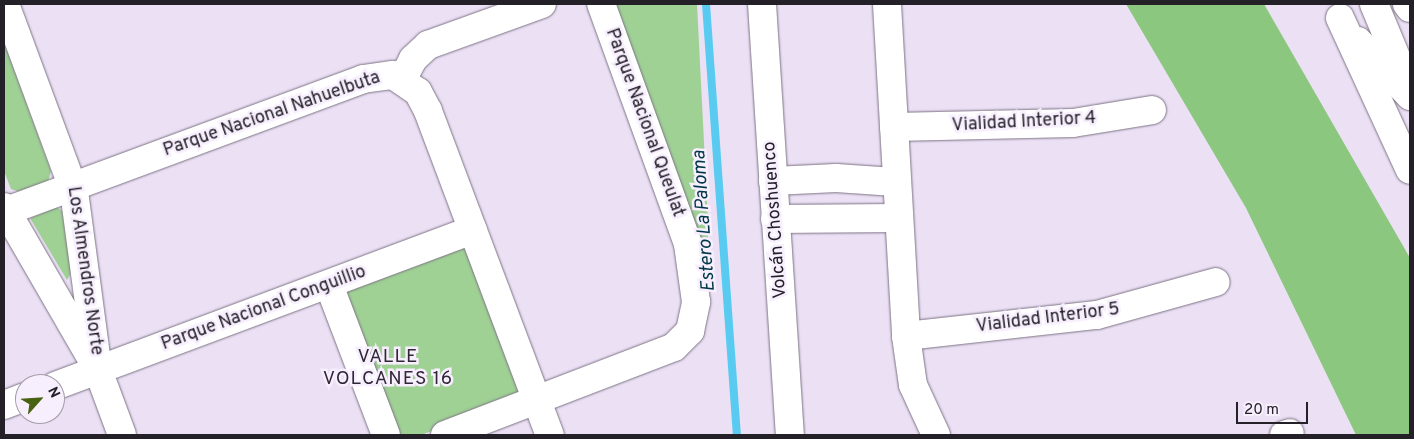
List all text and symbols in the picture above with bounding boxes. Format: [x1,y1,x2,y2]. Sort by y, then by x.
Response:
street label: Parque Nacional Queulat [600,26,688,220]
street label: Parque Nacional Nahuelbuta [161,68,383,162]
street label: Vialidad Interior 4 [951,108,1097,138]
street label: Volcán Choshuenco [760,141,792,299]
water label: Estero La Paloma [689,149,721,293]
street label: Los Almendros Norte [61,185,107,357]
street label: Parque Nacional Conguillio [159,262,369,356]
street label: Vialidad Interior 5 [975,299,1121,339]
district label: VALLE VOLCANES 16 [321,347,455,391]
north arrow [15,374,65,424]
text: N [43,384,63,401]
scale bar [1239,392,1312,424]
text: 20 m [1244,401,1279,420]

